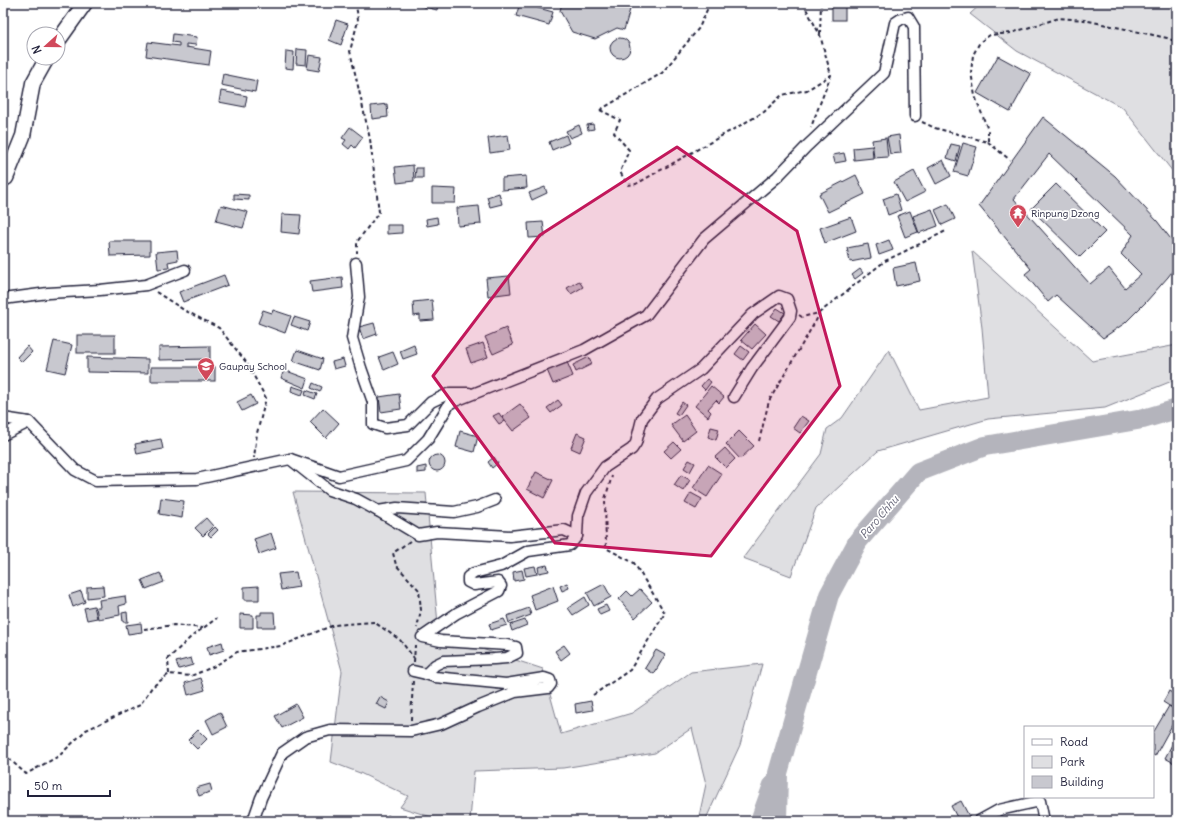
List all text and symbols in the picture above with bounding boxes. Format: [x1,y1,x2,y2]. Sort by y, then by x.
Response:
north arrow [26,26,66,66]
text: N [29,44,45,56]
temple icon: Rinpung Dzong [1008,203,1028,228]
place label: Rinpung Dzong [1031,207,1099,220]
school or university icon: Gaupay School [196,356,216,381]
place label: Gaupay School [219,360,287,373]
water label: Paro Chhu [857,492,902,541]
legend [1024,726,1154,798]
text: Road [1060,734,1088,749]
text: Park [1060,754,1085,769]
scale bar [28,772,110,798]
text: Building [1060,774,1104,789]
text: 50 m [34,778,63,793]

